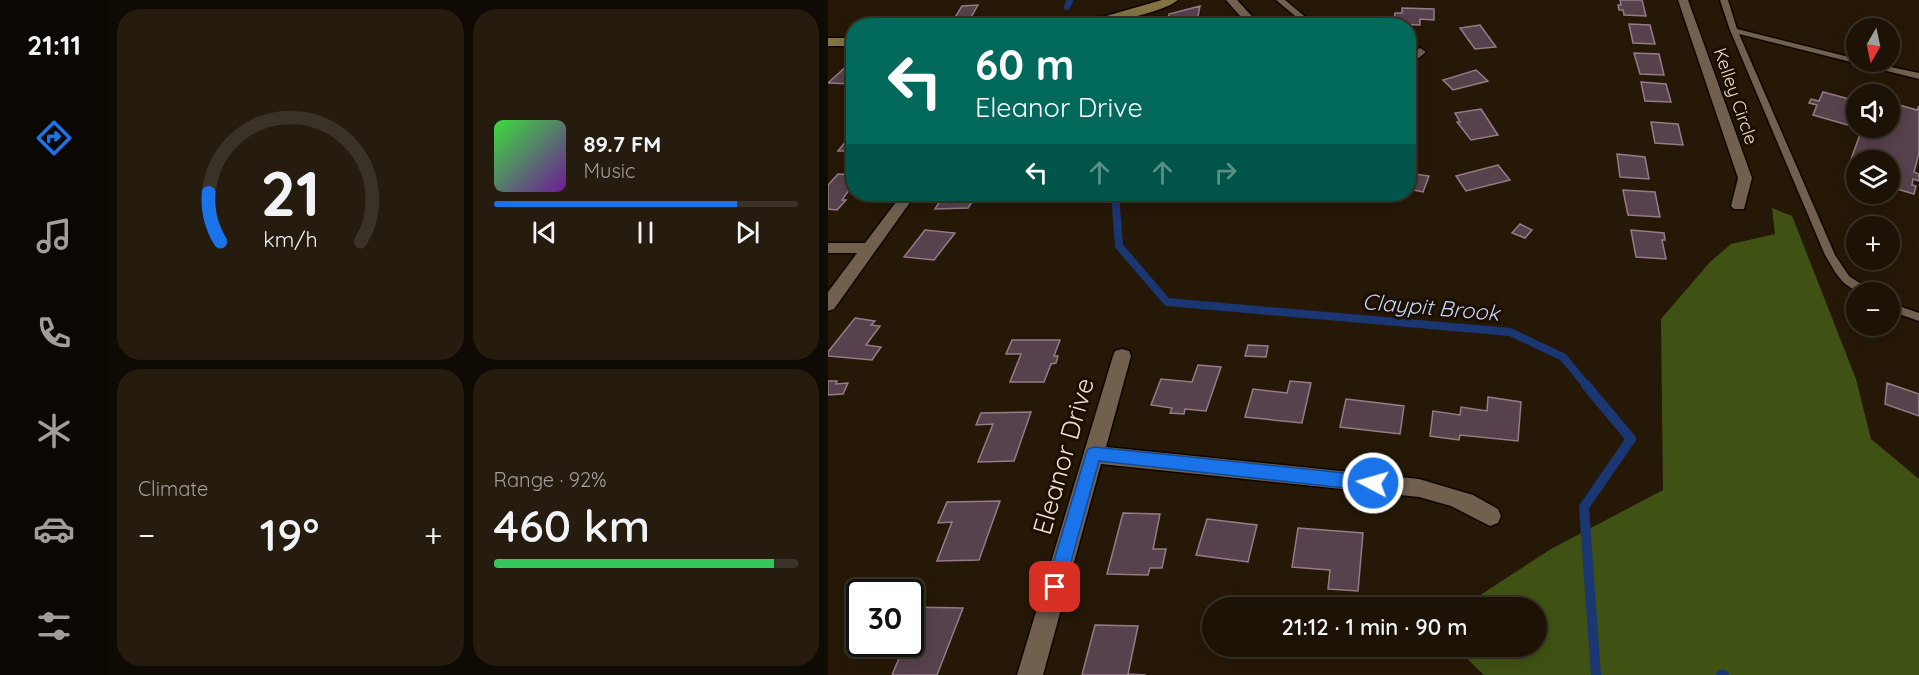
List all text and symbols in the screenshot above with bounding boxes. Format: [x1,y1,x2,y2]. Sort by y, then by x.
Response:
north arrow [1846,18,1900,72]
map controls [1846,18,1900,336]
text: 21:11 [27,28,81,62]
text: 60 m [975,38,1075,91]
icon: left [876,42,954,120]
street label: Kelley Circle [1709,45,1763,147]
button: sound [1846,84,1900,138]
text: Eleanor Drive [975,90,1143,124]
icon: directions [33,117,75,159]
text: 89.7 FM [584,130,661,158]
button: layers [1846,150,1900,204]
text: 21 [260,154,320,232]
icon: left [1020,156,1053,189]
icon: ahead [1083,156,1116,189]
icon: ahead [1146,156,1179,189]
icon: right [1209,156,1242,189]
text: Music [584,158,635,183]
icon: music [33,215,75,257]
icon: previous [528,216,561,249]
icon: pause [629,216,662,249]
icon: next [731,216,764,249]
button: + [1846,216,1900,270]
text: km/h [263,226,317,252]
button: − [1846,282,1900,336]
water label: Claypit Brook [1361,287,1503,327]
icon: phone [33,312,75,354]
street label: Eleanor Drive [1025,374,1101,538]
icon: climate [33,410,75,452]
position arrow [1341,451,1405,515]
text: Range · 92% [494,467,607,492]
text: Climate [138,476,208,501]
text: 460 km [494,497,650,553]
text: 19° [260,506,319,562]
icon: car [33,508,75,550]
text: − [138,514,155,555]
text: + [424,514,442,555]
pin [1029,561,1080,612]
icon: arrive [1038,570,1071,603]
speed limit sign: 30 [846,579,924,657]
icon: filters [33,605,75,647]
text: 21:12 · 1 min · 90 m [1282,613,1467,641]

